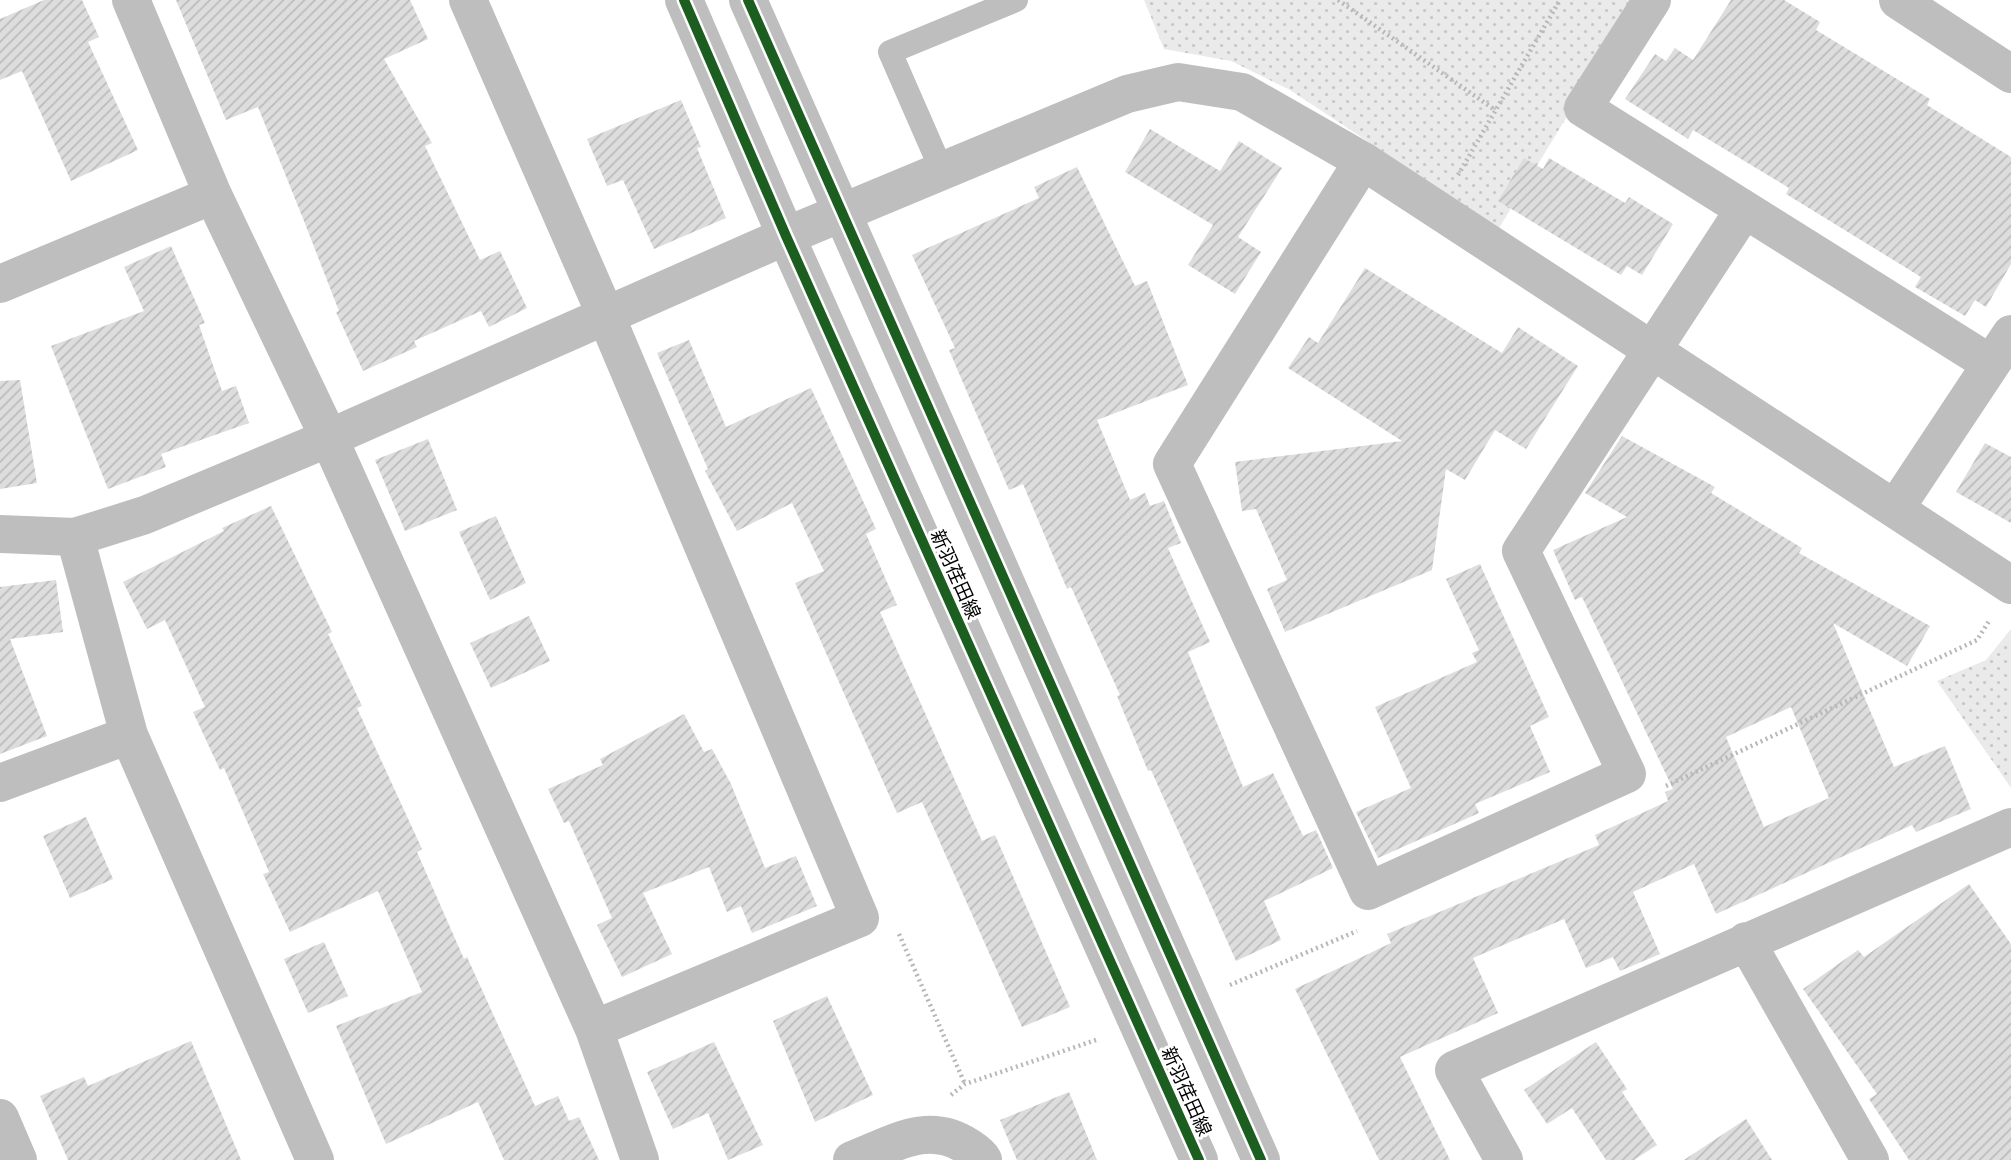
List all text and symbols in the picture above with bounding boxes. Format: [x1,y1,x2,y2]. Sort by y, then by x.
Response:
street label: 新羽荏田線 [926,526,985,622]
street label: 新羽荏田線 [1157,1043,1216,1139]

